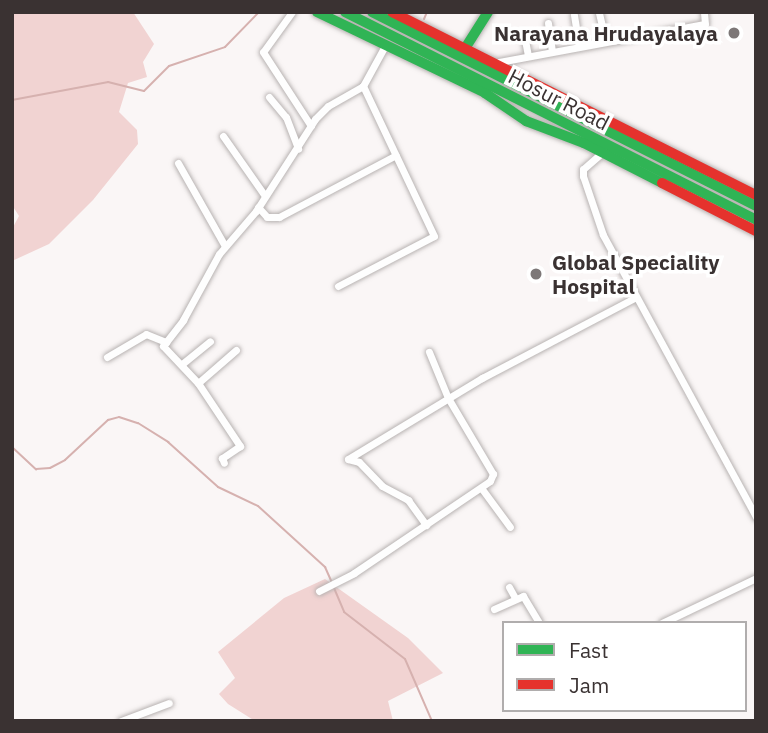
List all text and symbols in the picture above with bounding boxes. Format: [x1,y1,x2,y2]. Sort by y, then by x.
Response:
place label: Narayana Hrudayalaya [494,20,718,46]
marker: Narayana Hrudayalaya [724,23,744,43]
street label: Hosur Road [504,63,614,135]
place label: Global Speciality Hospital [552,249,719,299]
marker: Global Speciality Hospital [526,264,546,284]
legend [502,621,747,712]
text: Fast [569,636,609,664]
text: Jam [569,671,609,699]

